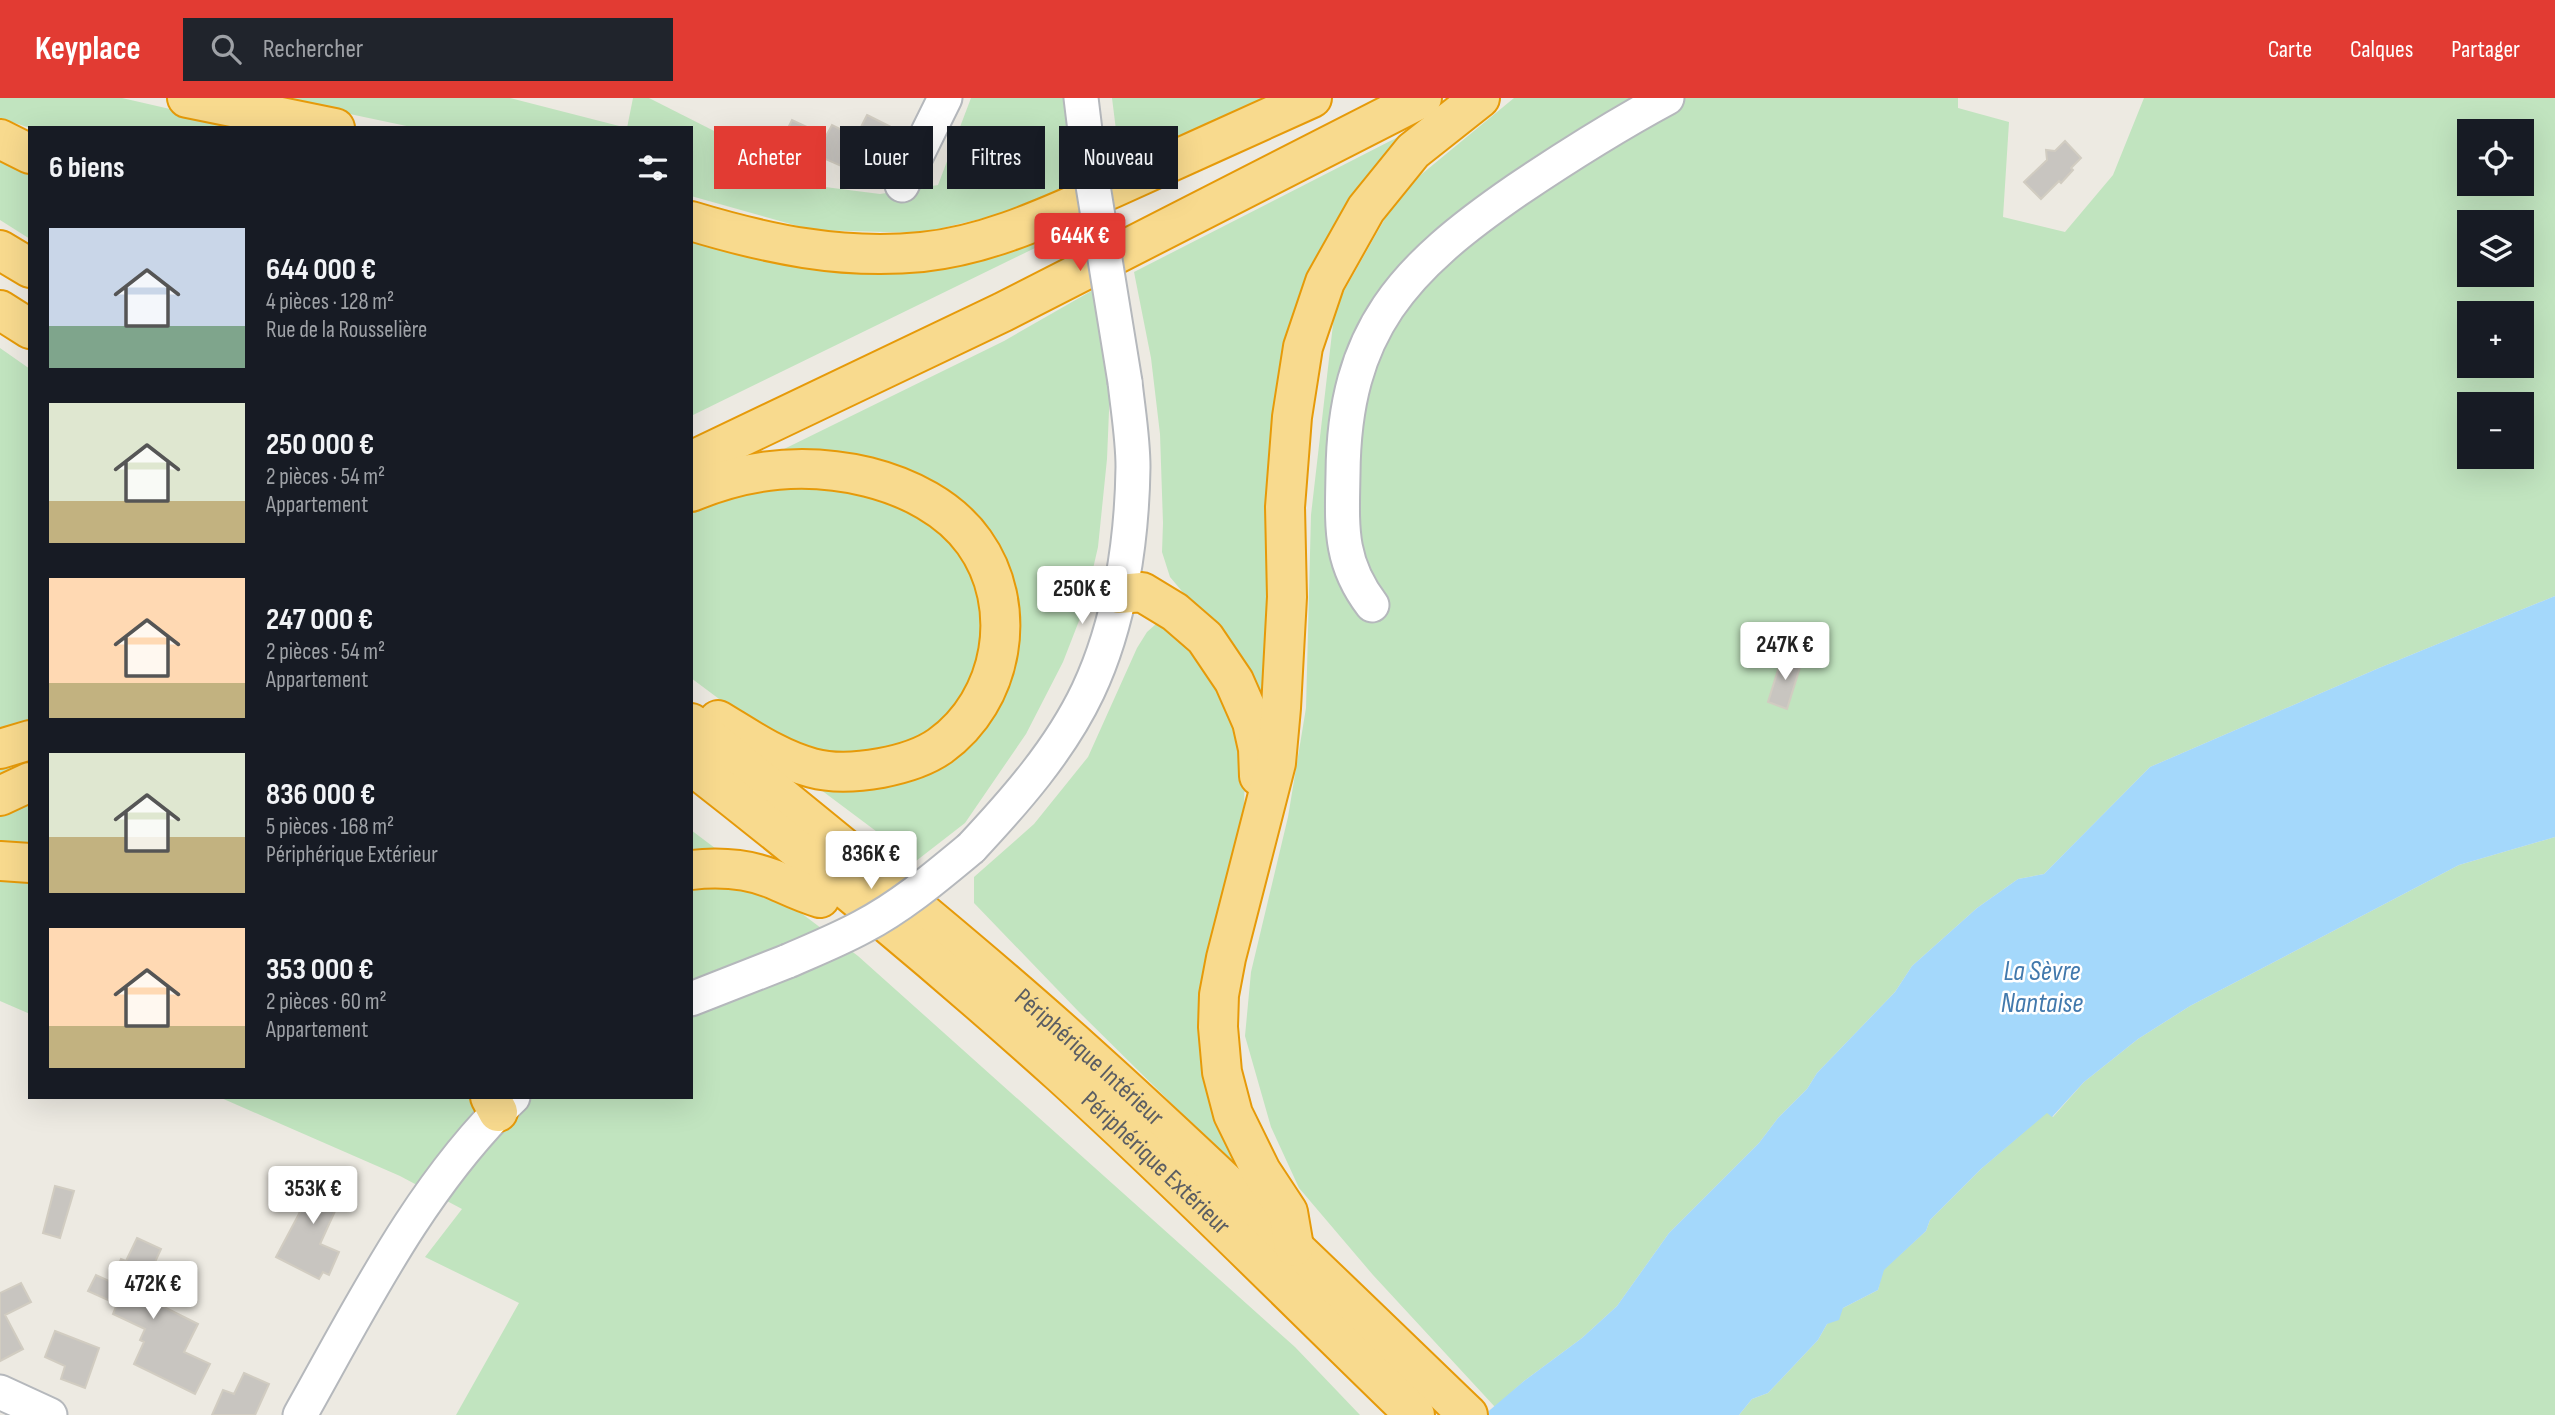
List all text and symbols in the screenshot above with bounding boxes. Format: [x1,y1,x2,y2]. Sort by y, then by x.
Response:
search box [183,18,673,81]
text: Keyplace [35,29,141,69]
icon: search [207,30,245,68]
text: Rechercher [263,34,363,65]
text: Carte [2268,35,2312,64]
text: Calques [2350,35,2413,64]
text: Partager [2451,35,2520,64]
map controls [2457,119,2534,469]
button: locate [2457,119,2534,196]
chip: Acheter [714,126,826,189]
chip: Louer [840,126,933,189]
chip: Filtres [947,126,1045,189]
chip: Nouveau [1059,126,1178,189]
icon: filters [634,149,672,187]
text: 6 biens [49,150,125,186]
button: layers [2457,210,2534,287]
pin: 644K € [1023,214,1137,273]
text: 644K € [1050,222,1110,250]
text: 644 000 € [266,252,376,288]
icon: home [105,256,189,340]
text: 4 pièces · 128 m² [266,288,394,316]
button: + [2457,301,2534,378]
text: Rue de la Rousselière [266,316,427,344]
button: − [2457,392,2534,469]
text: 250 000 € [266,427,374,463]
icon: home [105,431,189,515]
text: 2 pièces · 54 m² [266,463,385,491]
text: Appartement [266,491,368,519]
pin: 250K € [1025,566,1139,626]
text: 250K € [1053,575,1111,603]
text: 247 000 € [266,602,373,638]
icon: home [105,606,189,690]
pin: 247K € [1728,622,1842,682]
text: 247K € [1756,631,1814,659]
text: 2 pièces · 54 m² [266,638,385,666]
text: Appartement [266,666,368,694]
text: 836 000 € [266,777,375,813]
icon: home [105,781,189,865]
text: 5 pièces · 168 m² [266,813,394,841]
pin: 836K € [814,832,928,891]
text: 836K € [842,840,900,868]
text: Périphérique Extérieur [266,841,438,869]
text: 353 000 € [266,952,374,988]
water label: La Sèvre Nantaise [2001,955,2083,1020]
icon: home [105,956,189,1040]
street label: Périphérique Intérieur [1008,982,1171,1133]
text: 2 pièces · 60 m² [266,988,387,1016]
text: Appartement [266,1016,368,1044]
street label: Périphérique Extérieur [1075,1085,1237,1242]
pin: 353K € [256,1166,370,1226]
text: 353K € [284,1175,342,1203]
pin: 472K € [96,1262,210,1321]
text: 472K € [124,1270,182,1298]

